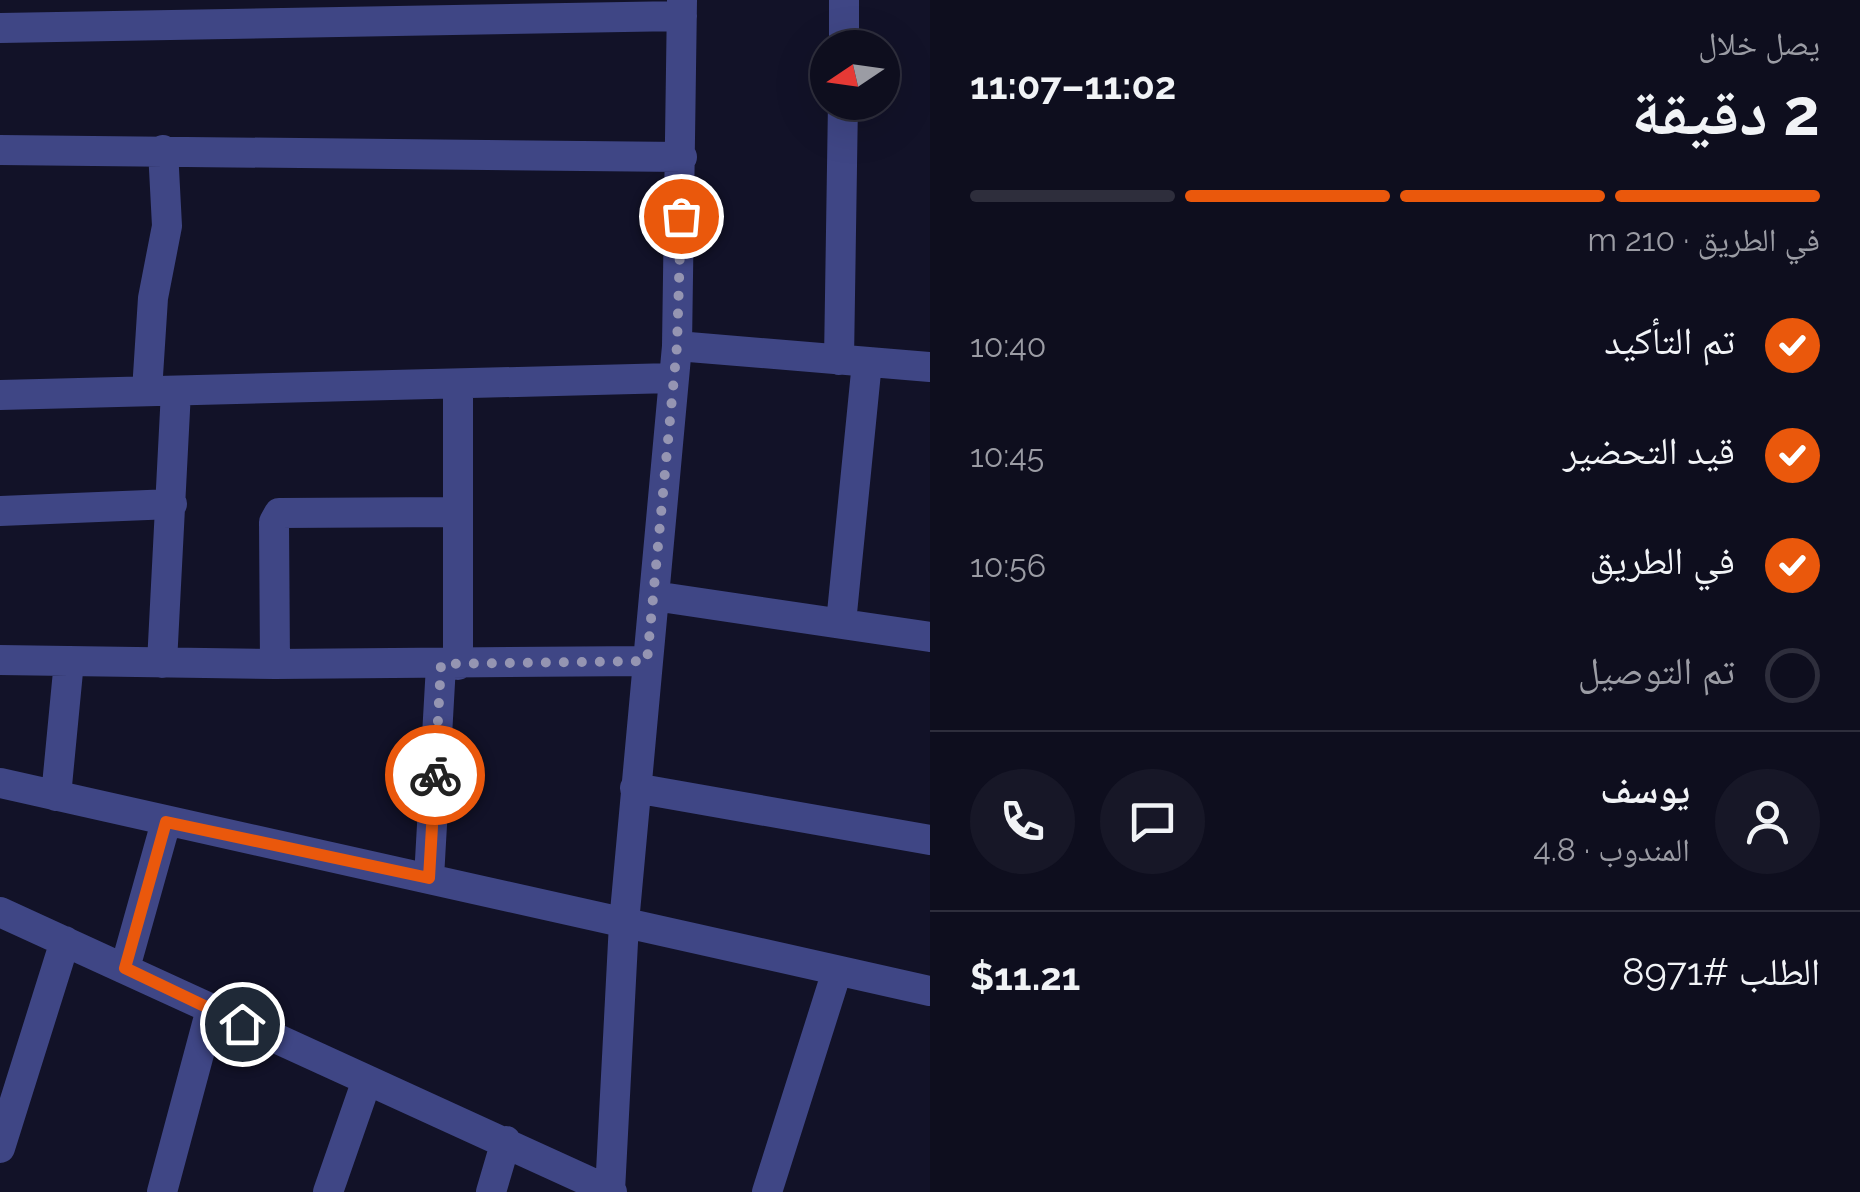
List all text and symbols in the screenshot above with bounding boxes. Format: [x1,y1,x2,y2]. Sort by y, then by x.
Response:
text: يصل خلال [1698,25,1820,62]
north arrow [810,30,900,120]
map controls [810,30,900,120]
text: 11:02–11:07 [970,63,1176,108]
text: 2 دقيقة [1631,74,1820,150]
pin [639,174,724,259]
icon: bag [654,189,709,244]
text: في الطريق · 210 m [1588,221,1820,258]
text: تم التأكيد [1604,318,1735,363]
icon: check [1765,318,1820,373]
text: 10:40 [970,327,1046,364]
text: قيد التحضير [1563,428,1735,473]
icon: check [1765,428,1820,483]
text: 10:45 [970,437,1044,474]
text: في الطريق [1589,538,1735,583]
icon: check [1765,538,1820,593]
text: 10:56 [970,547,1046,584]
text: تم التوصيل [1578,648,1735,693]
courier [385,725,485,825]
icon: bike [408,748,463,803]
text: يوسف [1600,767,1690,812]
button: phone [970,769,1075,874]
button: chat [1100,769,1205,874]
button: person [1715,769,1820,874]
text: المندوب · 4.8 [1533,831,1690,868]
text: الطلب #8971 [1622,949,1820,994]
text: $11.21 [970,954,1080,999]
pin [200,982,285,1067]
icon: home [215,997,270,1052]

